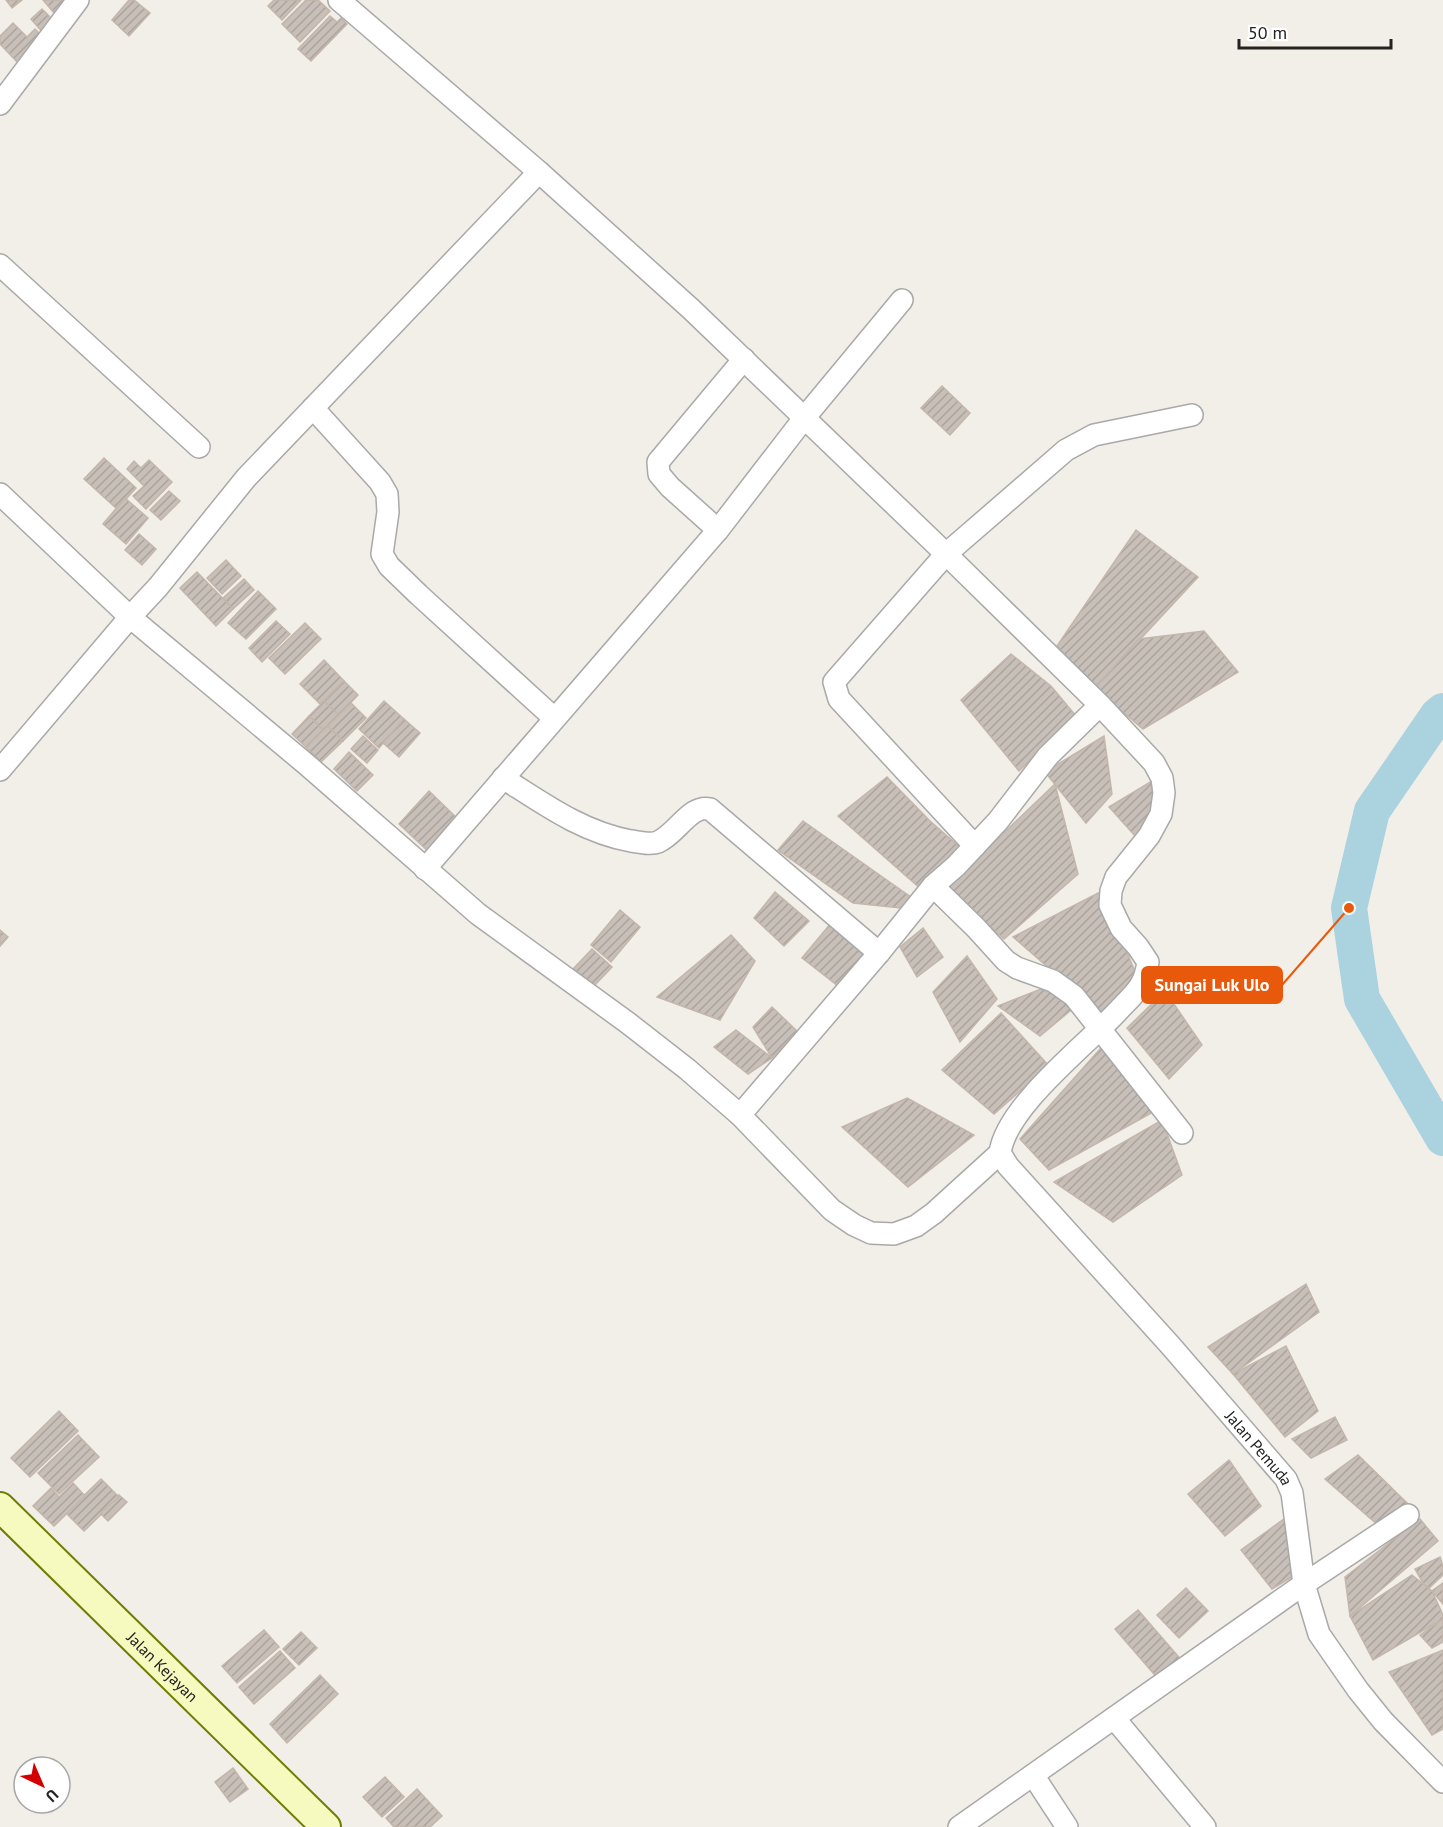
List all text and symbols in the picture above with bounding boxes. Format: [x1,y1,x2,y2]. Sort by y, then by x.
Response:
scale bar [1239,12,1390,50]
text: 50 m [1248,21,1287,44]
callout: Sungai Luk Ulo [1142,967,1282,1003]
text: Sungai Luk Ulo [1154,973,1270,996]
street label: Jalan Pemuda [1221,1406,1297,1488]
street label: Jalan Kejayan [122,1627,202,1706]
north arrow [12,1755,72,1815]
text: U [42,1785,63,1806]

